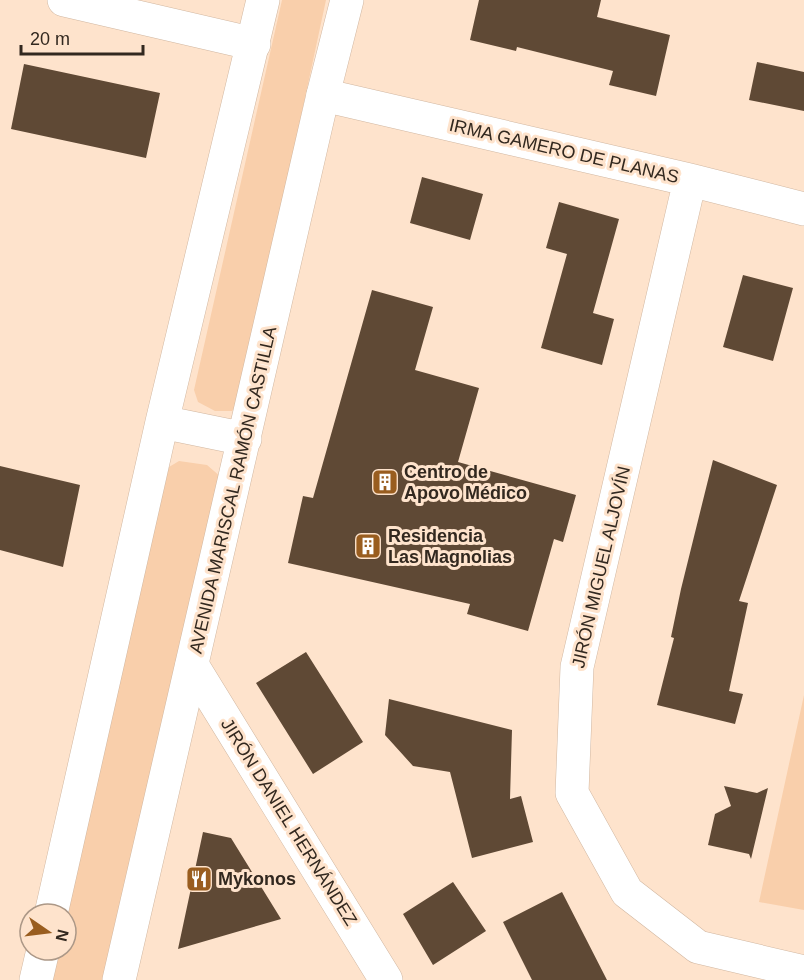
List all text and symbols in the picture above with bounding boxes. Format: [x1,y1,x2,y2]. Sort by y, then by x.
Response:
scale bar [21,18,142,56]
text: 20 m [30,29,70,49]
street label: IRMA GAMERO DE PLANAS [447,115,681,187]
street label: AVENIDA MARISCAL RAMÓN CASTILLA [185,324,280,656]
place label: Centro de Apovo Médico [404,462,527,503]
street label: JIRÓN MIGUEL ALJOVÍN [567,464,634,670]
building icon: Centro de Apovo Médico [370,467,400,497]
place label: Residencia Las Magnolias [388,526,512,567]
building icon: Residencia Las Magnolias [353,531,383,561]
street label: JIRÓN DANIEL HERNÁNDEZ [217,714,362,929]
restaurant icon: Mykonos [184,864,214,894]
place label: Mykonos [218,869,296,889]
north arrow [18,902,78,962]
text: N [52,928,72,943]

